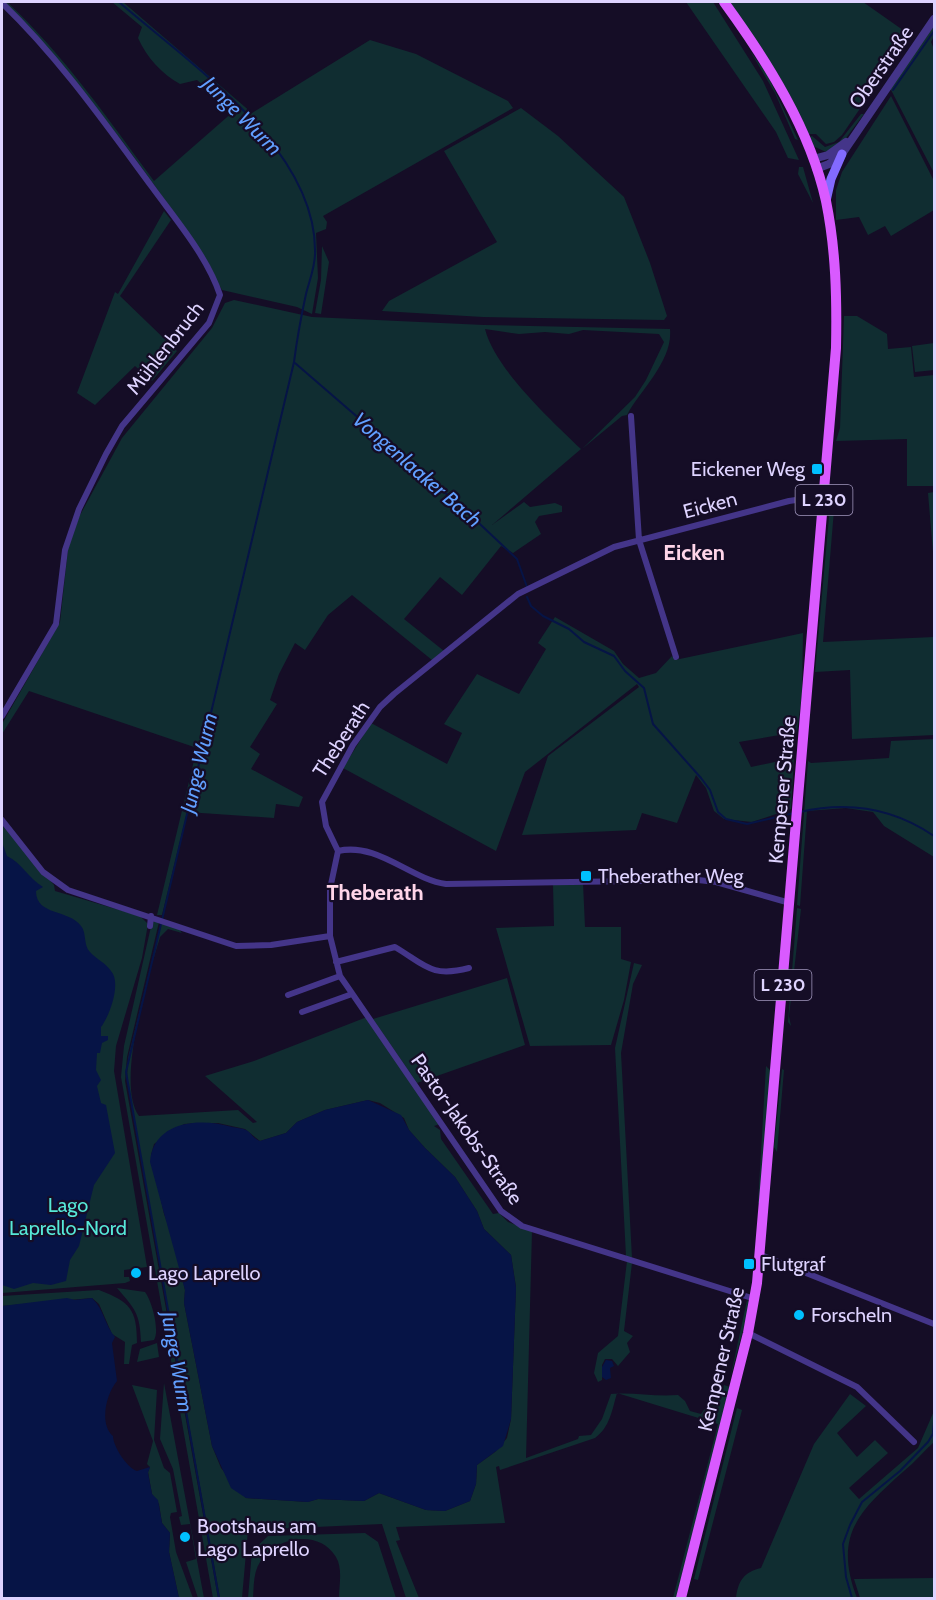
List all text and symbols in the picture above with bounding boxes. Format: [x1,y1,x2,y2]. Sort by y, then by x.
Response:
street label: Oberstraße [844,21,918,113]
water label: Junge Wurm [196,69,287,161]
street label: Mühlenbruch [121,297,209,399]
water label: Vongenlaaker Bach [348,407,487,532]
place label: Eickener Weg [691,457,806,481]
marker: Eickener Weg [810,462,824,476]
road number: L 230 [796,485,852,515]
street label: Eicken [680,486,740,524]
district label: Eicken [663,539,725,566]
street label: Theberath [307,696,375,782]
water label: Junge Wurm [174,710,222,817]
street label: Kempener Straße [764,715,800,865]
place label: Theberather Weg [598,864,745,888]
marker: Theberather Weg [579,869,593,883]
district label: Theberath [326,879,424,906]
road number: L 230 [754,970,812,1000]
street label: Pastor-Jakobs-Straße [406,1049,528,1209]
park label: Lago Laprello-Nord [9,1193,127,1240]
place label: Flutgraf [761,1252,826,1276]
marker: Flutgraf [742,1257,756,1271]
place label: Lago Laprello [148,1261,260,1285]
marker: Lago Laprello [129,1266,143,1280]
street label: Kempener Straße [693,1284,749,1434]
place label: Forscheln [811,1303,892,1327]
water label: Junge Wurm [156,1308,199,1414]
marker: Forscheln [792,1308,806,1322]
place label: Bootshaus am Lago Laprello [197,1514,317,1561]
marker: Bootshaus am Lago Laprello [178,1530,192,1544]

